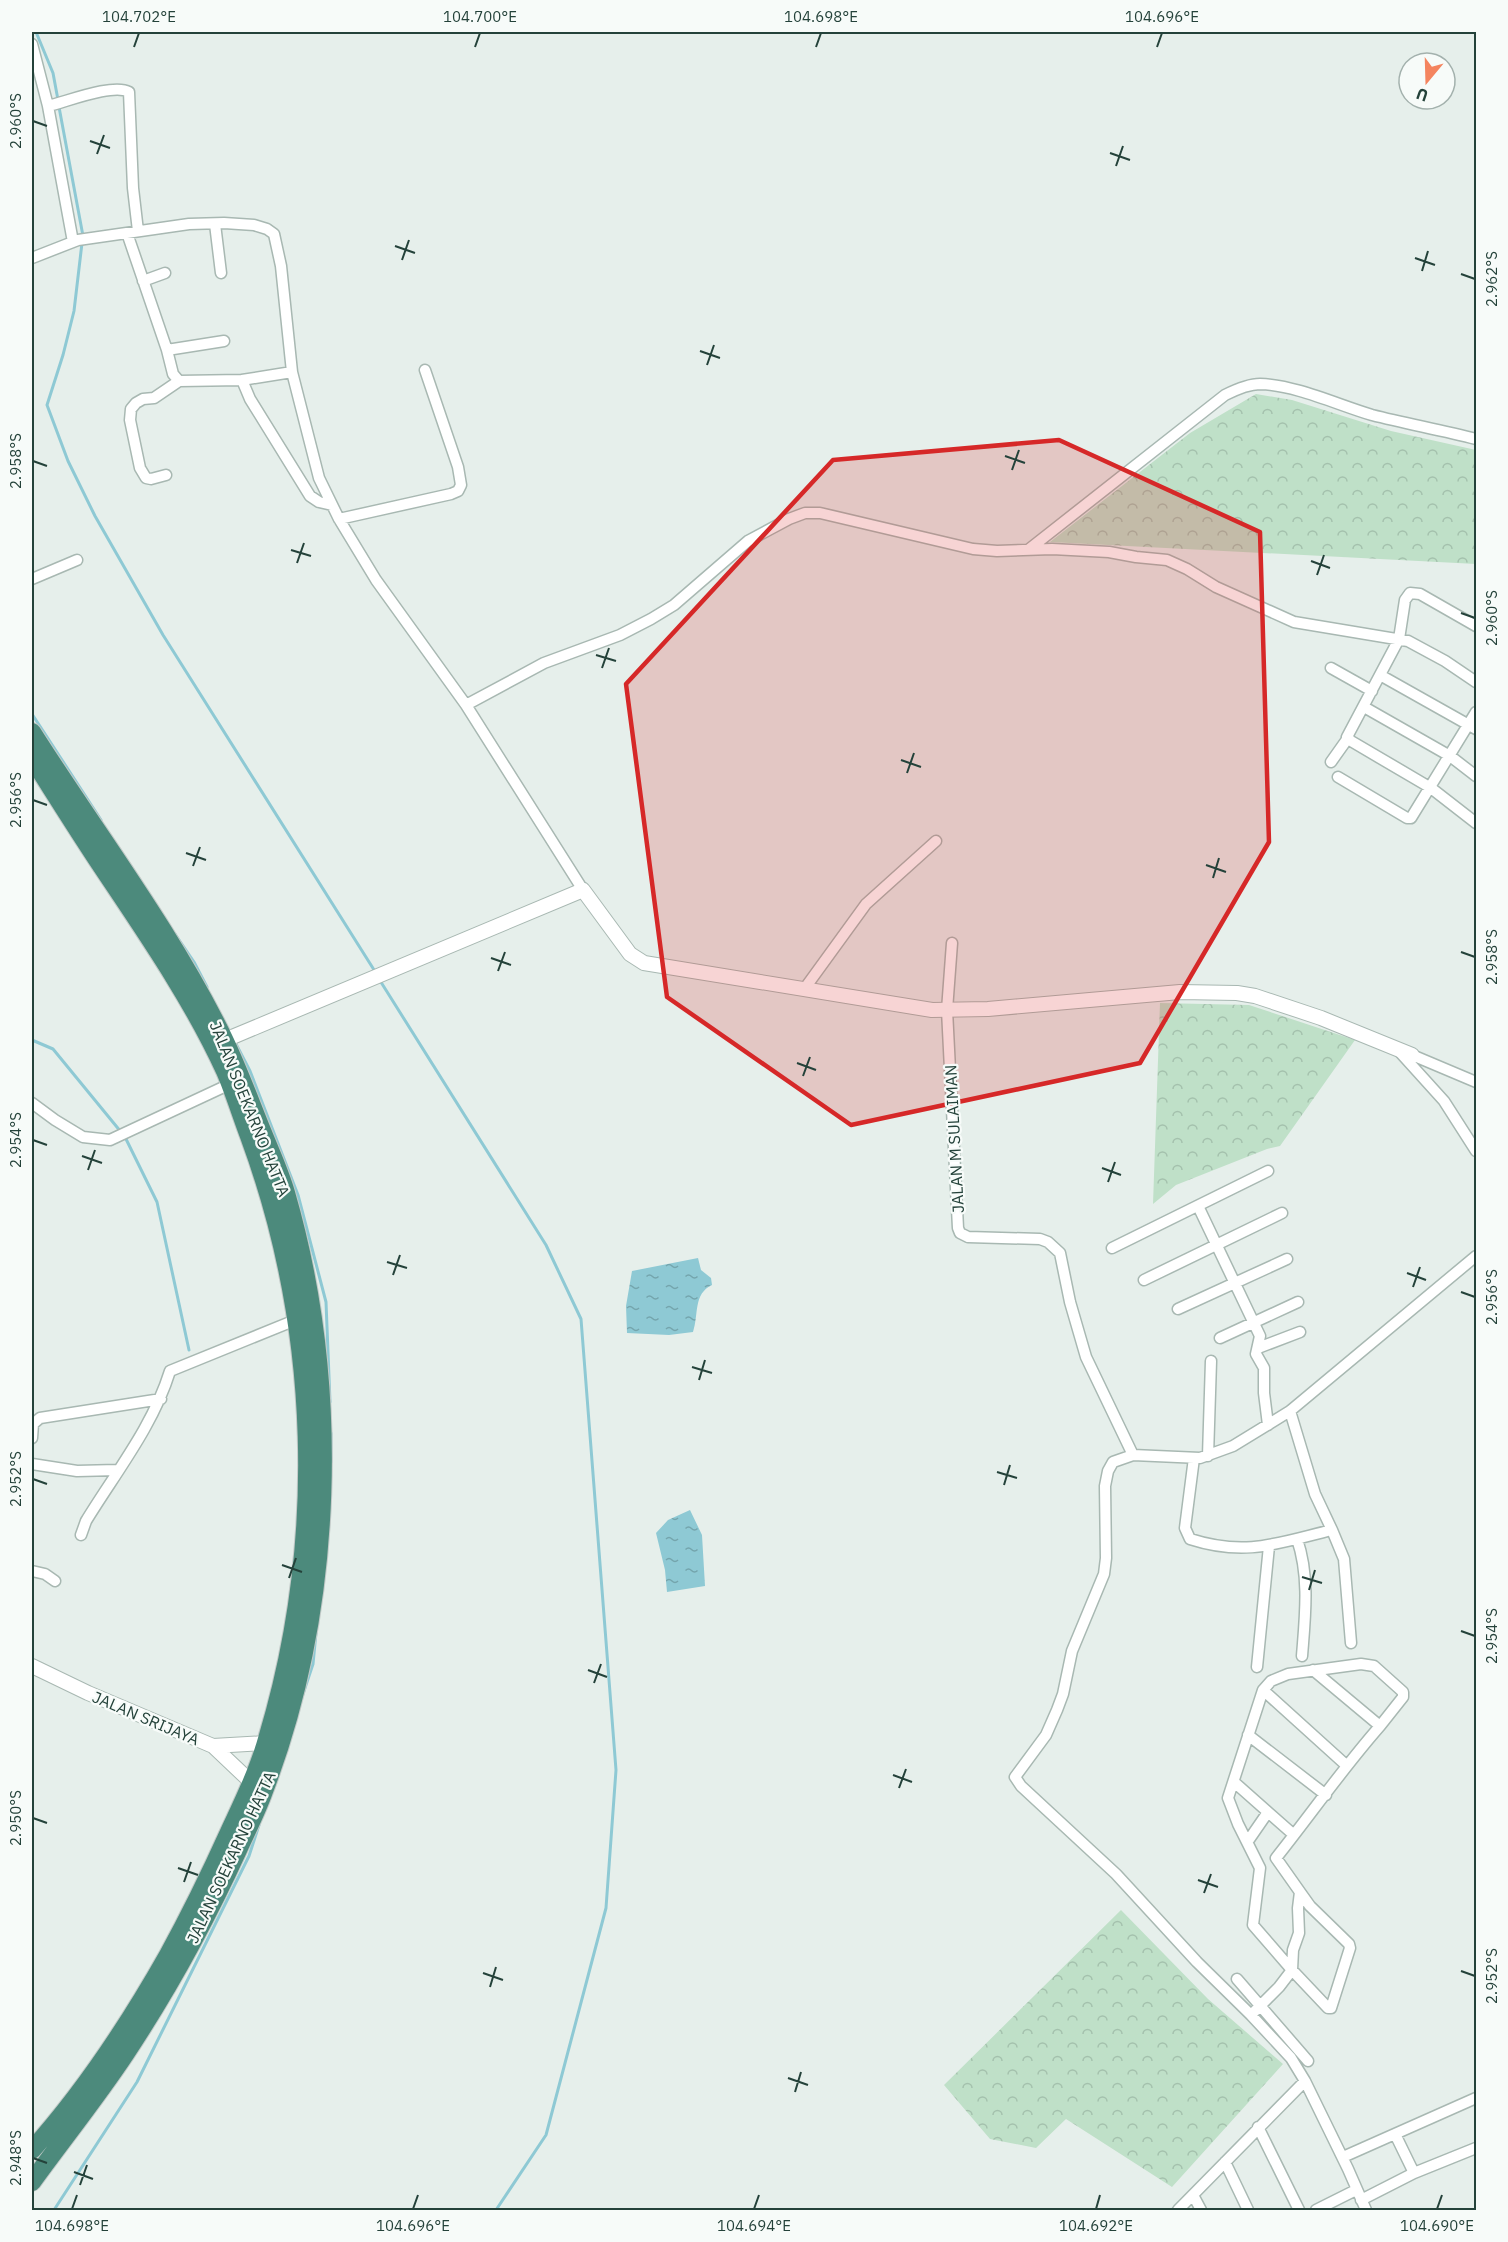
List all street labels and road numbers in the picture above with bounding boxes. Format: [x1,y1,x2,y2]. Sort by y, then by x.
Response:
street label: JALAN SOEKARNO HATTA [206,1018,294,1200]
street label: JALAN M SULAIMAN [940,1064,968,1214]
street label: JALAN SRIJAYA [90,1686,202,1750]
street label: JALAN SOEKARNO HATTA [182,1768,280,1946]

